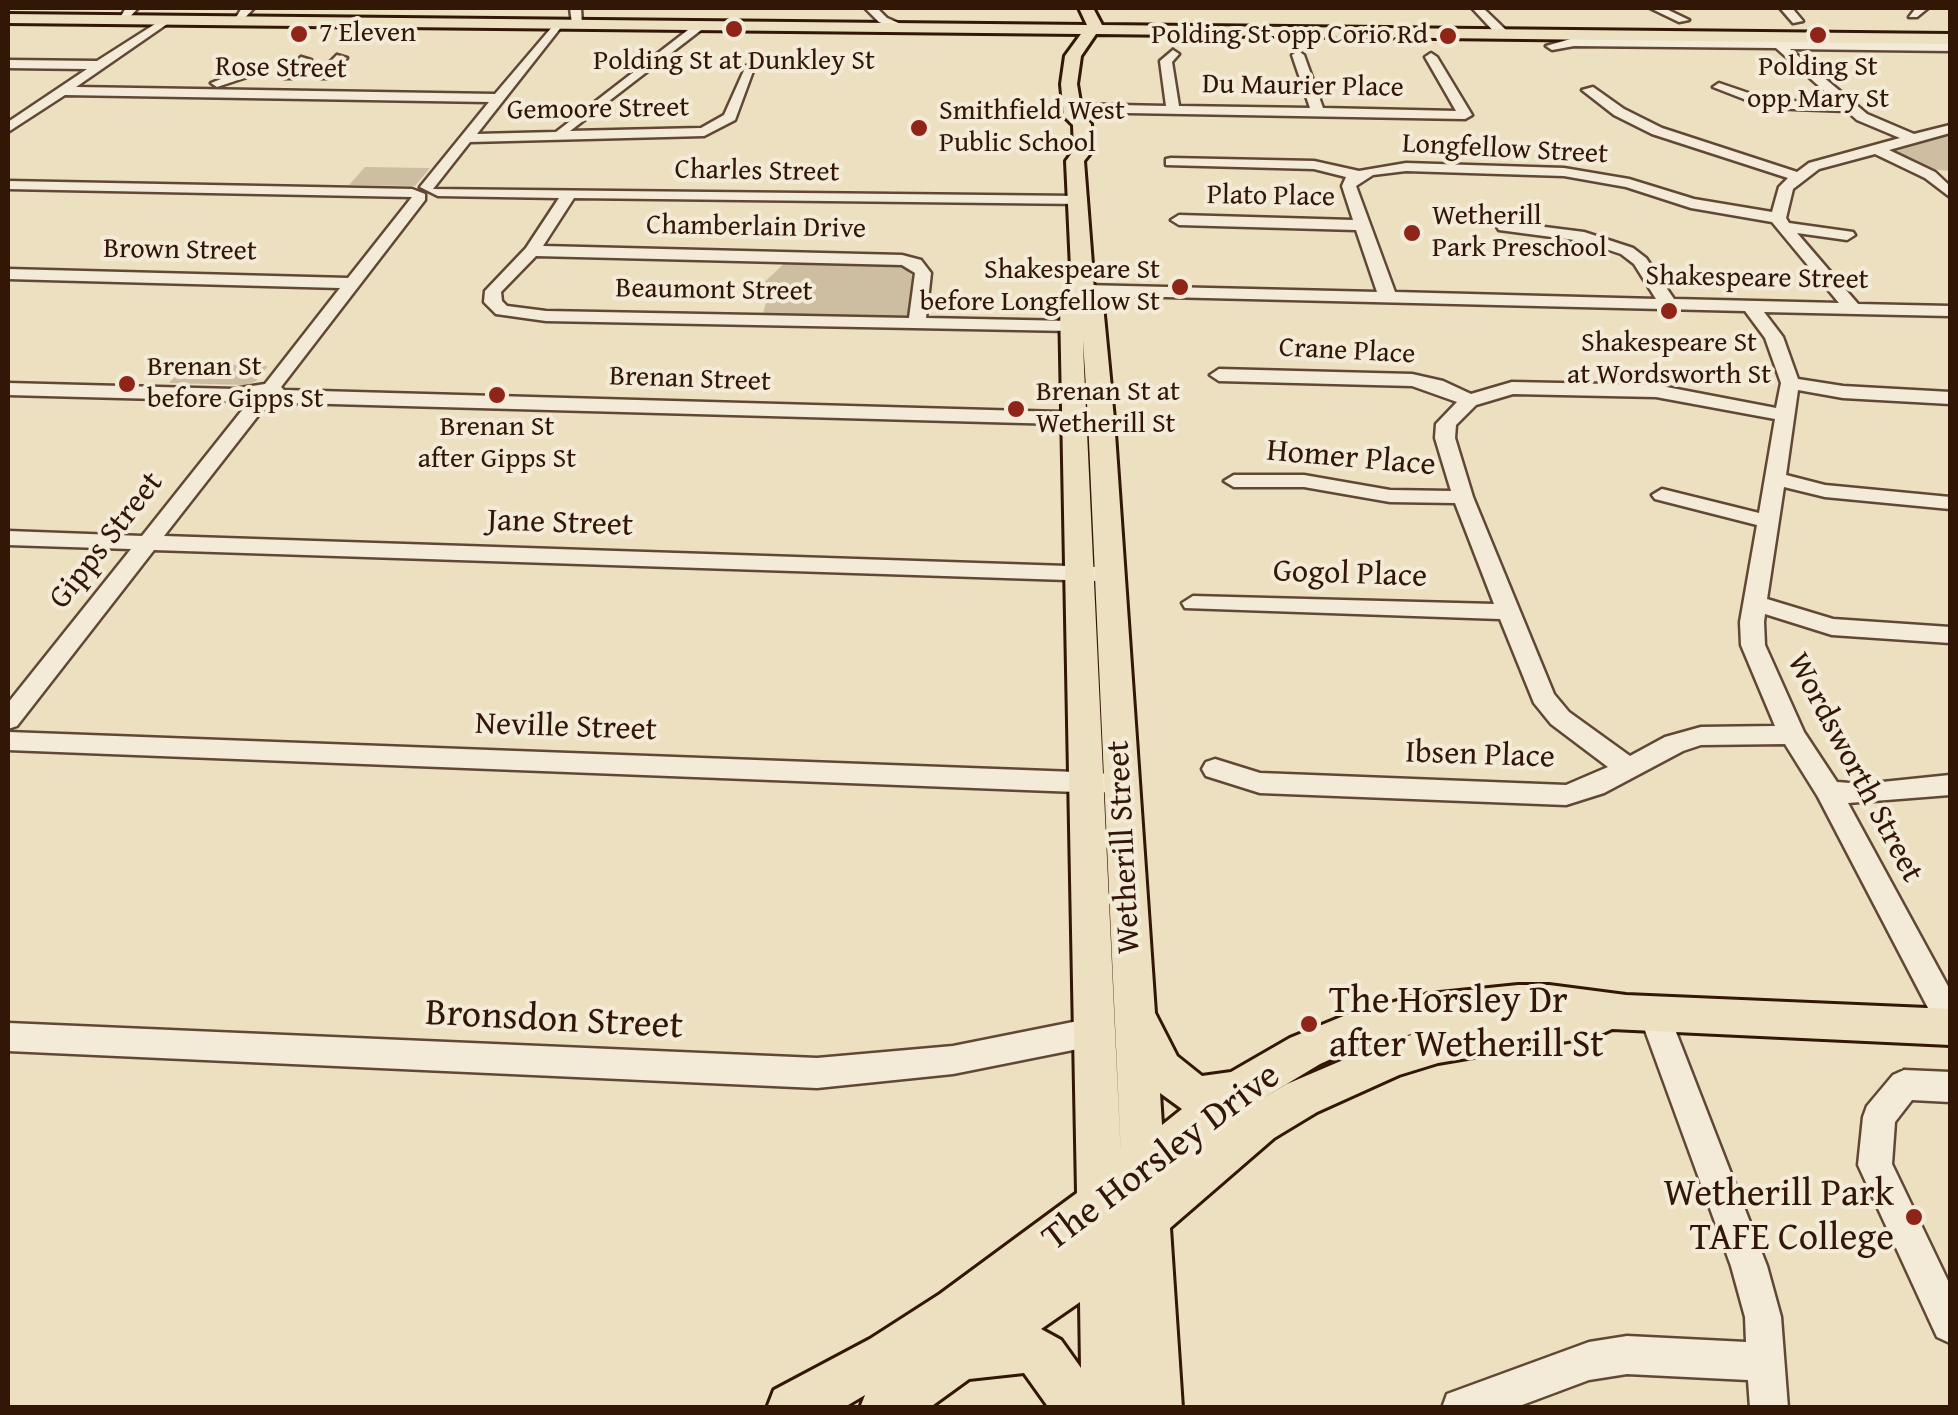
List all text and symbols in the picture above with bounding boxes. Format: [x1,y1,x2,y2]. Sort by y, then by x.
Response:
place label: 7 Eleven [319,17,416,51]
marker: Polding St at Dunkley St [723,18,745,40]
place label: Polding St opp Corio Rd [1151,19,1428,53]
marker: 7 Eleven [288,23,310,45]
marker: Polding St opp Mary St [1807,24,1829,46]
marker: Polding St opp Corio Rd [1437,25,1459,47]
place label: Polding St at Dunkley St [593,45,875,79]
street label: Rose Street [215,51,347,87]
place label: Polding St opp Mary St [1747,51,1889,117]
street label: Du Maurier Place [1202,68,1404,106]
street label: Gemoore Street [507,92,689,128]
place label: Smithfield West Public School [939,95,1125,161]
marker: Smithfield West Public School [908,117,930,139]
street label: Longfellow Street [1401,128,1609,172]
street label: Charles Street [674,154,840,190]
street label: Plato Place [1207,179,1335,215]
place label: Wetherill Park Preschool [1432,200,1607,266]
street label: Chamberlain Drive [646,209,866,247]
marker: Wetherill Park Preschool [1401,222,1423,244]
street label: Brown Street [103,233,257,269]
place label: Shakespeare St before Longfellow St [920,254,1160,320]
street label: Shakespeare Street [1645,260,1869,298]
street label: Beaumont Street [615,272,813,310]
marker: Shakespeare St before Longfellow St [1169,276,1191,298]
marker: Shakespeare St at Wordsworth St [1658,300,1680,322]
place label: Shakespeare St at Wordsworth St [1567,327,1771,393]
street label: Crane Place [1278,332,1416,372]
place label: Brenan St before Gipps St [147,351,324,417]
street label: Brenan Street [609,360,771,400]
marker: Brenan St before Gipps St [116,373,138,395]
place label: Brenan St at Wetherill St [1036,376,1180,442]
marker: Brenan St after Gipps St [486,384,508,406]
marker: Brenan St at Wetherill St [1005,398,1027,420]
place label: Brenan St after Gipps St [418,411,576,477]
street label: Homer Place [1265,432,1437,486]
street label: Gipps Street [42,465,172,617]
street label: Jane Street [486,502,634,546]
street label: Gogol Place [1272,553,1428,597]
street label: Wordsworth Street [1777,647,1931,889]
street label: Neville Street [474,706,658,750]
street label: Ibsen Place [1405,734,1555,778]
street label: Wetherill Street [1100,739,1150,955]
place label: The Horsley Dr after Wetherill St [1329,979,1604,1068]
street label: Bronsdon Street [424,991,684,1051]
marker: The Horsley Dr after Wetherill St [1298,1013,1320,1035]
street label: The Horsley Drive [1034,1054,1290,1262]
place label: Wetherill Park TAFE College [1663,1172,1894,1262]
marker: Wetherill Park TAFE College [1903,1206,1925,1228]

